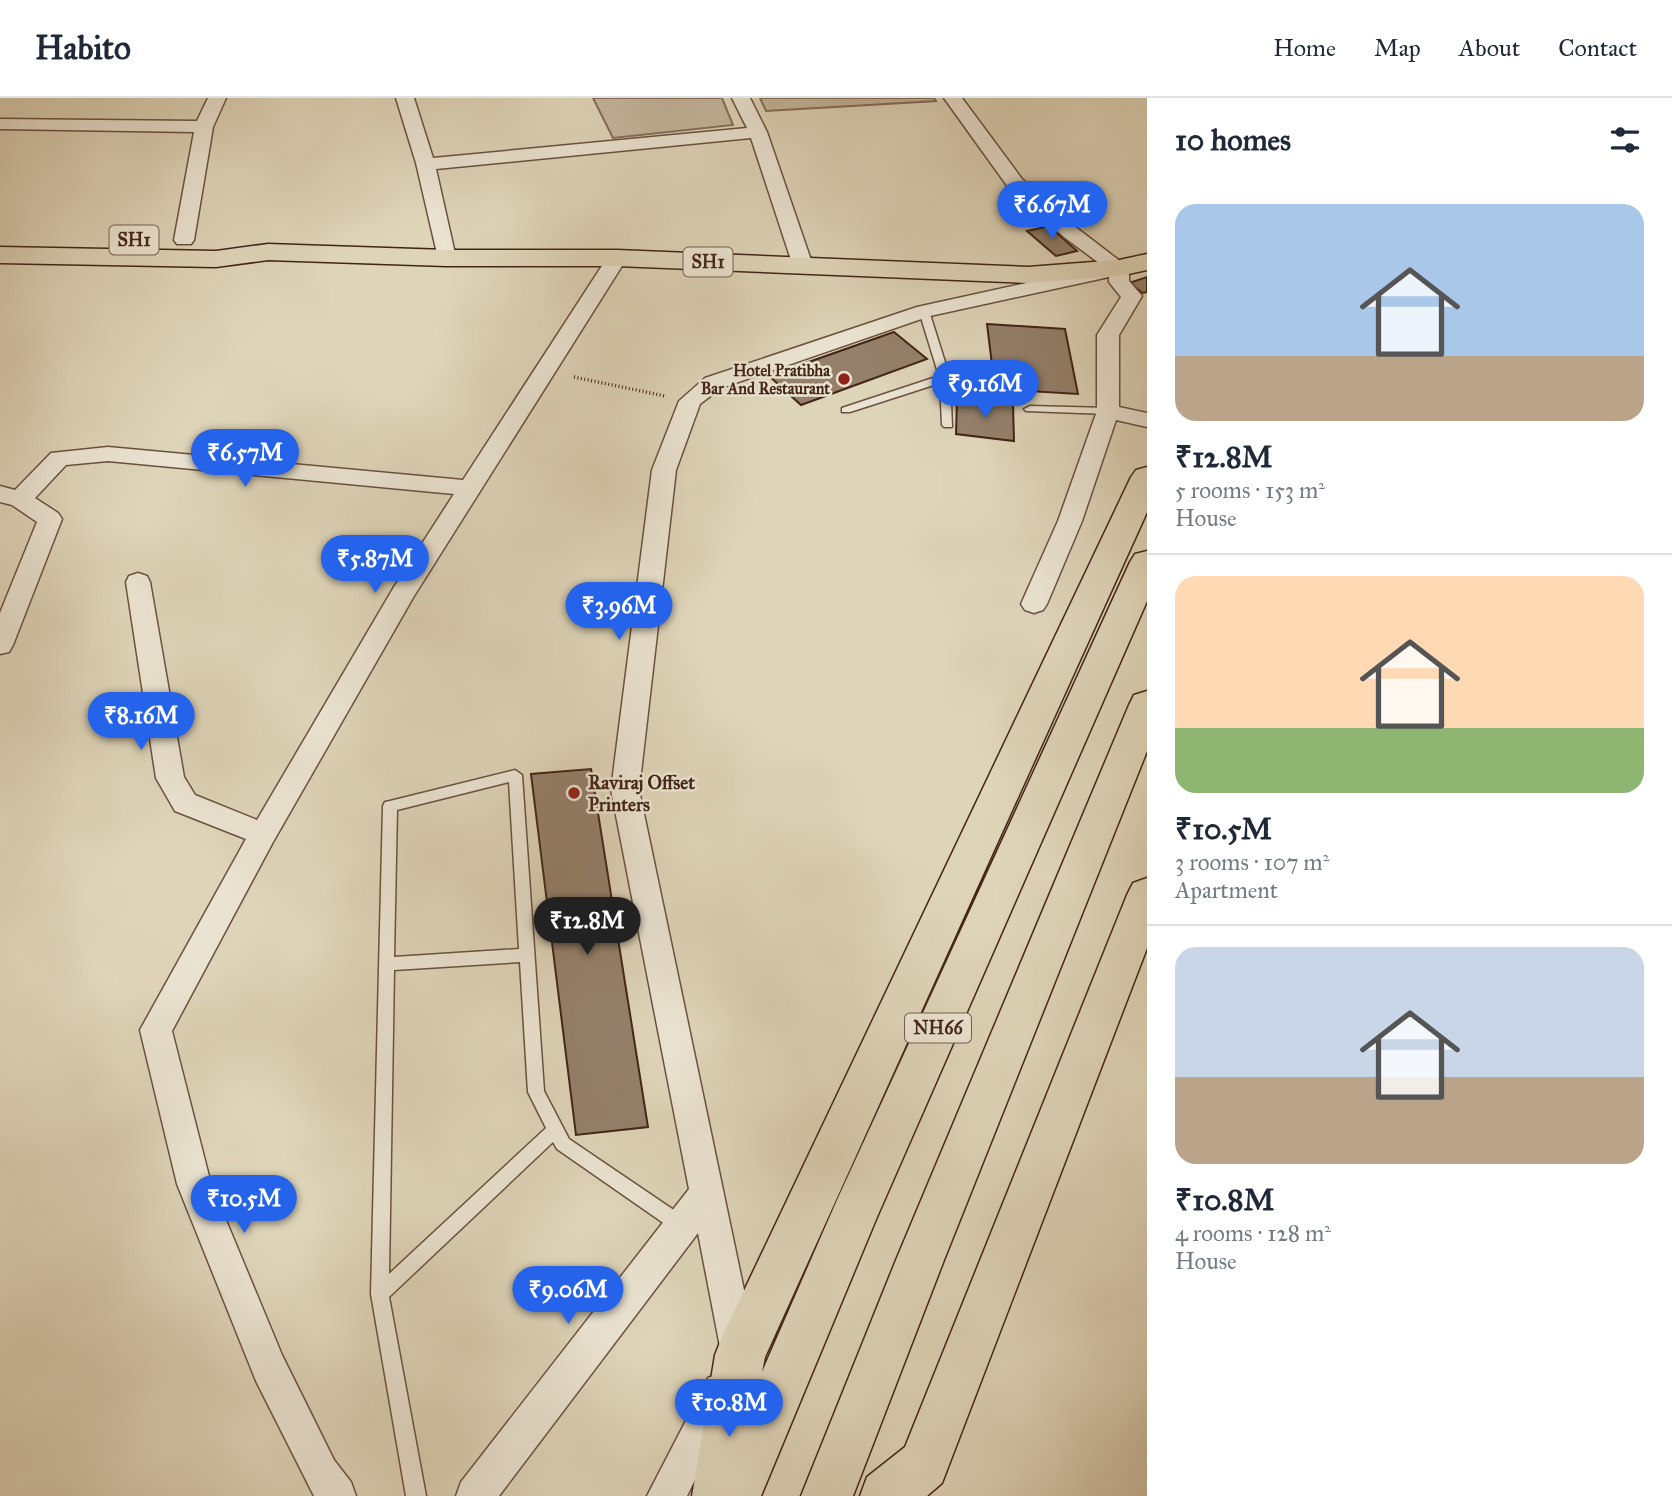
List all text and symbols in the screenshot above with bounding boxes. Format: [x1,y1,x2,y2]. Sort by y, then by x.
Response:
text: Habito [35,28,131,68]
text: Home [1273,33,1336,63]
text: Map [1374,33,1421,63]
text: About [1459,33,1520,63]
text: Contact [1558,33,1637,63]
icon: filters [1606,121,1644,159]
text: 10 homes [1175,122,1291,158]
pin: ₹6.67M [995,181,1109,241]
text: ₹6.67M [1013,190,1091,218]
road number: SH1 [110,225,158,254]
road number: SH1 [684,247,732,276]
icon: home [1347,249,1473,375]
pin: ₹9.16M [928,360,1042,420]
place label: Hotel Pratibha Bar And Restaurant [701,361,831,398]
text: ₹9.16M [948,369,1022,397]
marker: Hotel Pratibha Bar And Restaurant [836,371,852,387]
pin: ₹6.57M [188,430,302,489]
text: ₹6.57M [207,438,283,466]
text: ₹12.8M [1175,439,1273,475]
text: 5 rooms · 153 m² [1175,476,1325,504]
text: House [1175,504,1237,532]
pin: ₹5.87M [318,536,432,595]
text: ₹5.87M [337,544,413,572]
pin: ₹3.96M [562,582,676,642]
text: ₹3.96M [582,591,657,619]
icon: home [1347,621,1473,747]
pin: ₹8.16M [84,692,198,752]
text: ₹8.16M [104,701,178,729]
place label: Raviraj Offset Printers [588,771,695,816]
marker: Raviraj Offset Printers [566,785,582,801]
text: ₹10.5M [1175,811,1272,847]
text: 3 rooms · 107 m² [1175,848,1329,876]
text: Apartment [1175,876,1278,904]
pin: ₹12.8M [530,898,644,957]
text: ₹12.8M [550,906,624,934]
icon: home [1347,992,1473,1118]
road number: NH66 [905,1014,971,1043]
pin: ₹10.5M [187,1176,301,1235]
text: ₹10.8M [1175,1182,1274,1218]
text: ₹10.5M [207,1184,281,1212]
text: 4 rooms · 128 m² [1175,1219,1331,1247]
text: House [1175,1247,1237,1275]
pin: ₹9.06M [511,1266,625,1326]
text: ₹9.06M [528,1275,608,1303]
pin: ₹10.8M [672,1380,786,1439]
text: ₹10.8M [691,1388,767,1416]

